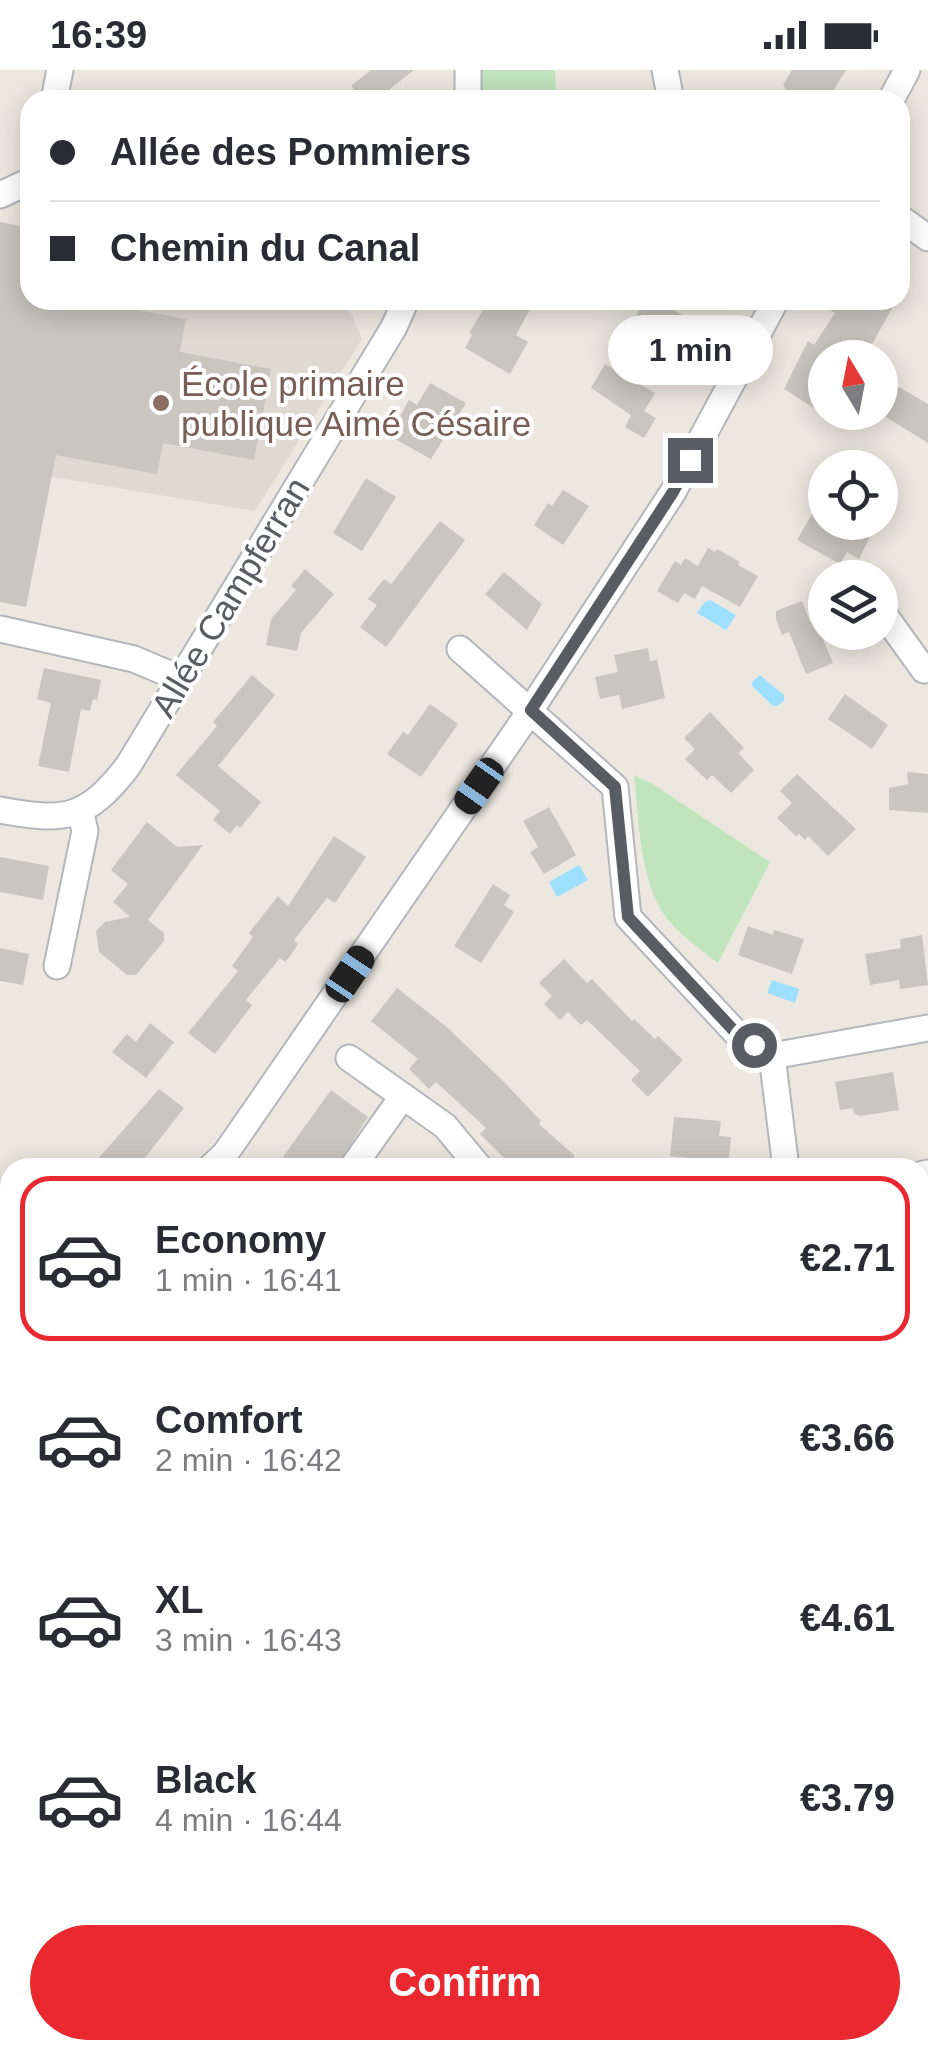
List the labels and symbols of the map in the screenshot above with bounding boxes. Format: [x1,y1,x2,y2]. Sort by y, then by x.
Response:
callout: 1 min [608,315,772,385]
north arrow [808,340,898,430]
place label: École primaire publique Aimé Césaire [181,364,531,443]
marker: École primaire publique Aimé Césaire [150,392,172,414]
route end [668,438,713,483]
street label: Allée Campferran [143,470,317,724]
car [450,753,508,819]
car [321,941,379,1007]
route start [732,1023,777,1068]

